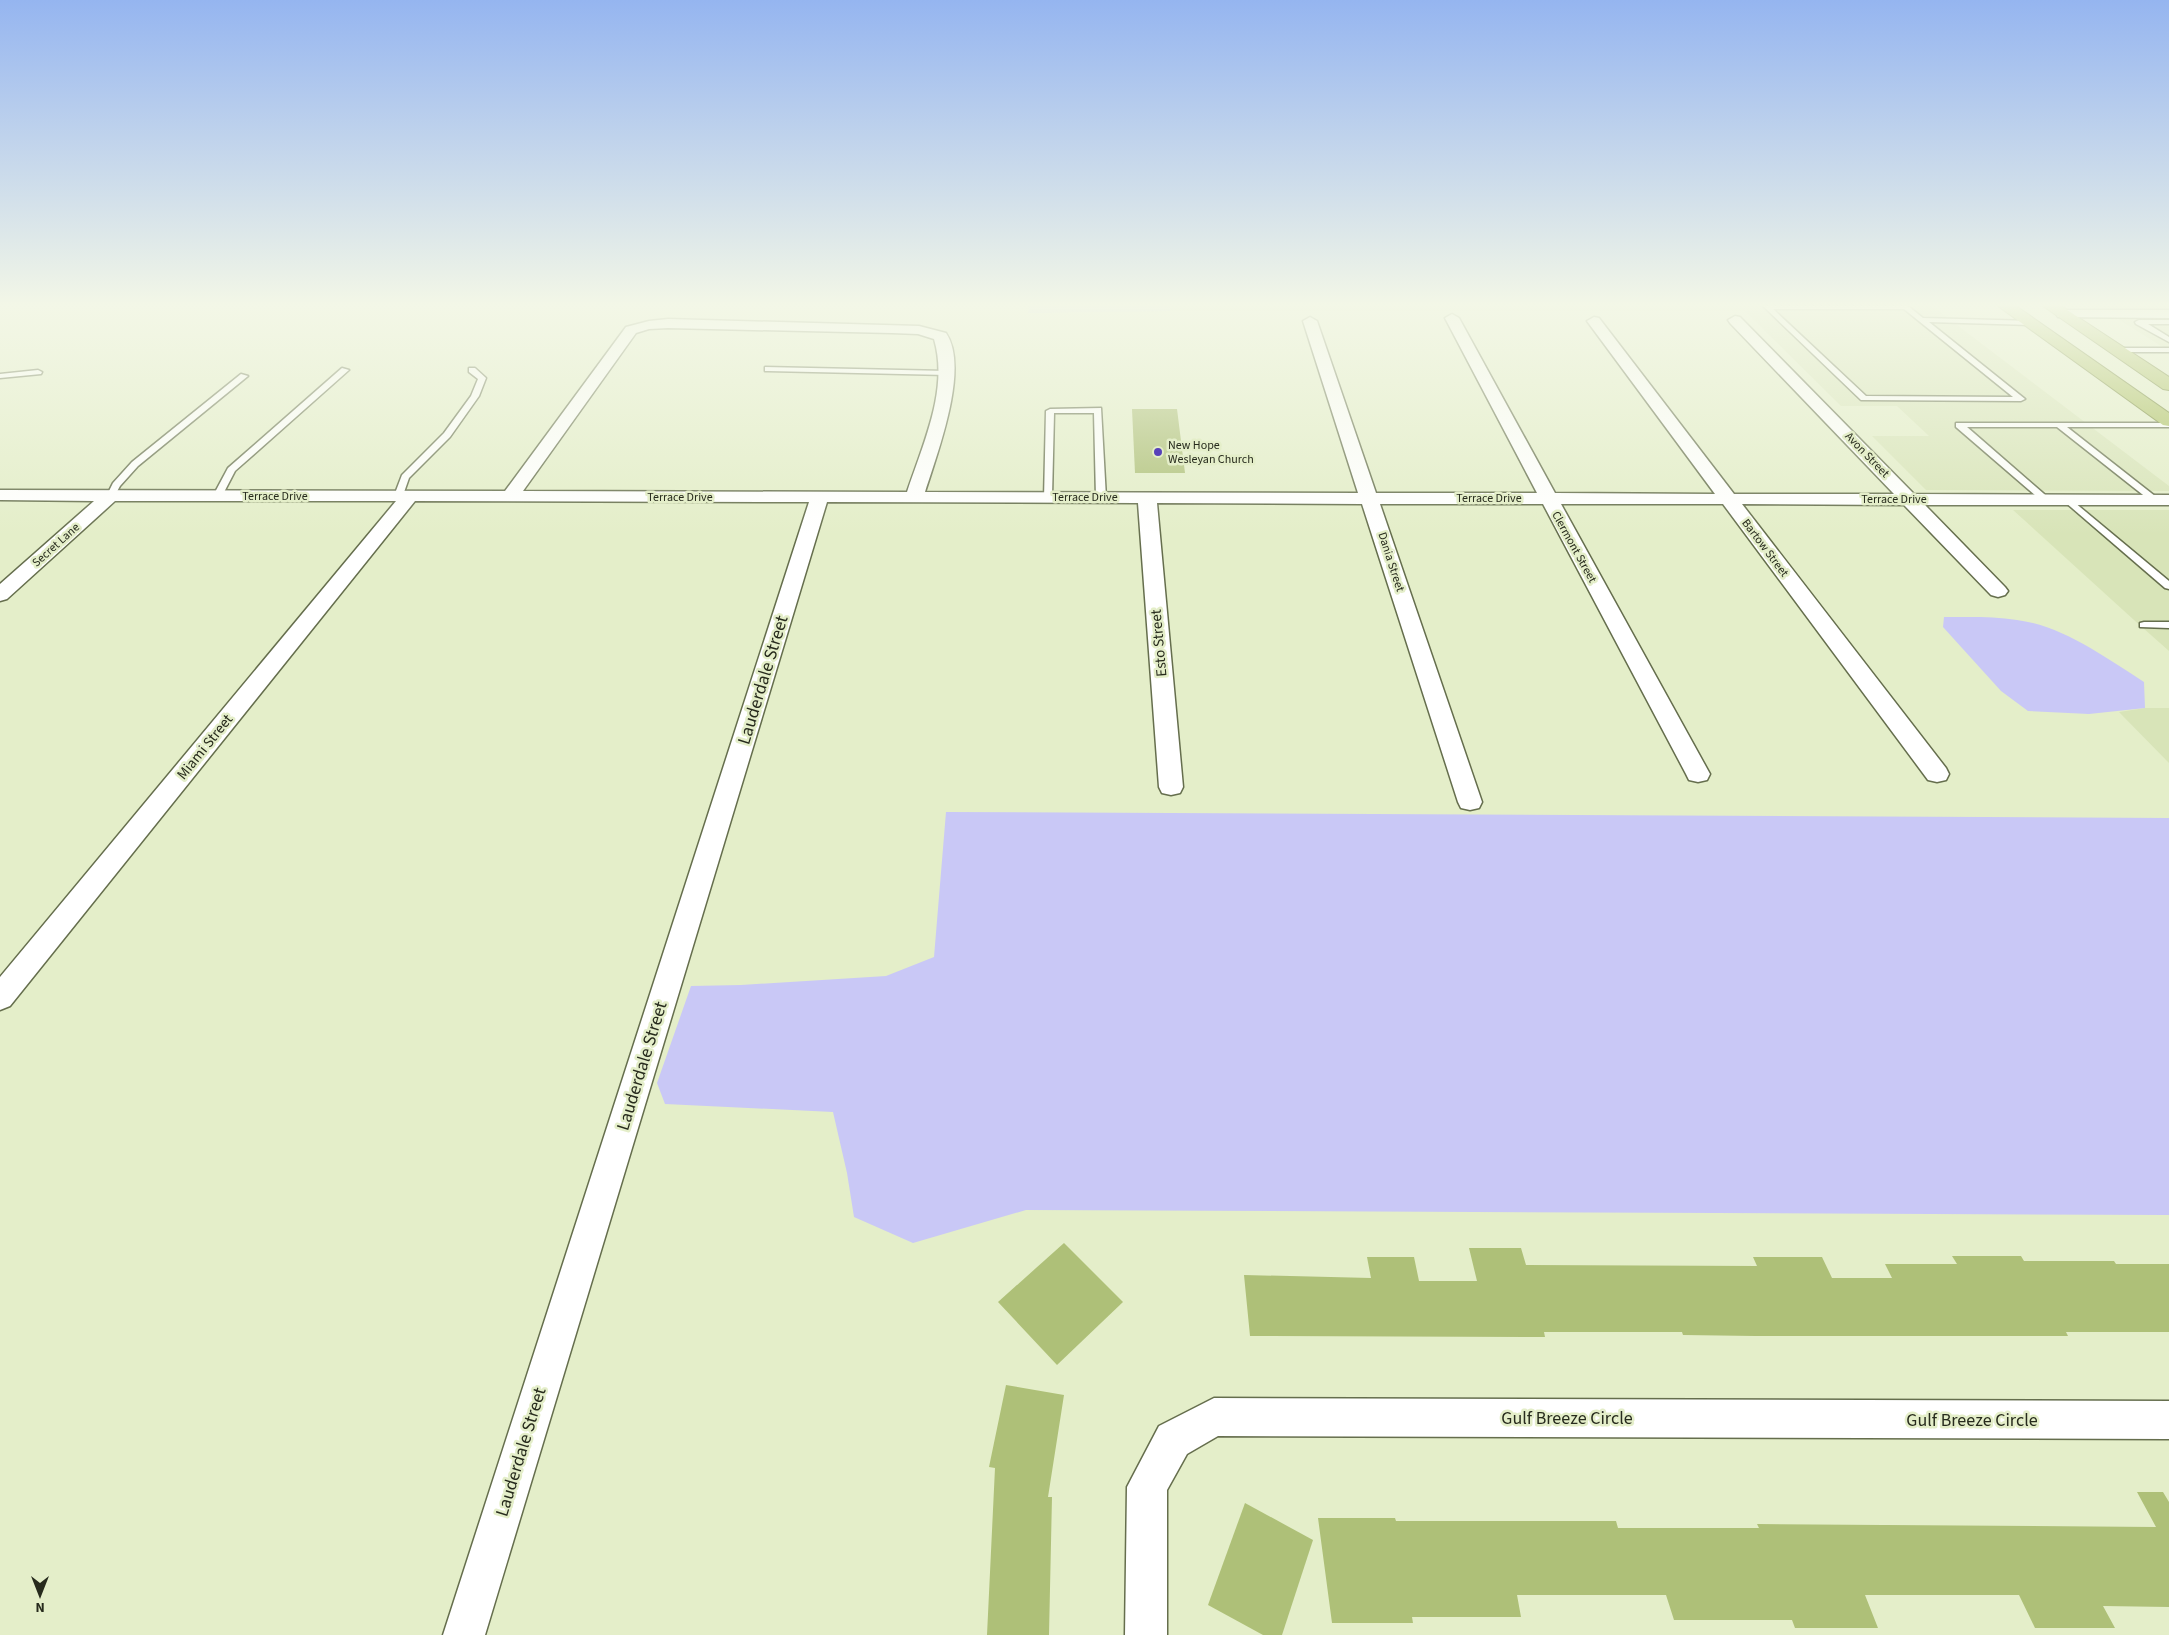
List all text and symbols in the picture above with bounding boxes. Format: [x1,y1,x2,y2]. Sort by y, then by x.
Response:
street label: Avon Street [1841,428,1893,482]
place label: New Hope Wesleyan Church [1168,437,1254,468]
marker: New Hope Wesleyan Church [1152,446,1164,458]
street label: Terrace Drive [242,488,308,505]
street label: Terrace Drive [647,489,713,506]
street label: Terrace Drive [1052,489,1118,506]
street label: Terrace Drive [1456,490,1522,507]
street label: Terrace Drive [1861,491,1927,508]
street label: Clermont Street [1547,508,1601,586]
street label: Bartow Street [1738,515,1792,581]
street label: Secret Lane [29,519,83,571]
street label: Dania Street [1373,530,1409,594]
street label: Esto Street [1146,608,1172,678]
street label: Lauderdale Street [731,612,795,748]
street label: Miami Street [172,710,238,784]
street label: Lauderdale Street [610,998,674,1134]
street label: Lauderdale Street [489,1384,553,1520]
street label: Gulf Breeze Circle [1501,1406,1633,1431]
street label: Gulf Breeze Circle [1906,1408,2038,1433]
north arrow [15,1570,65,1620]
text: N [35,1597,45,1617]

